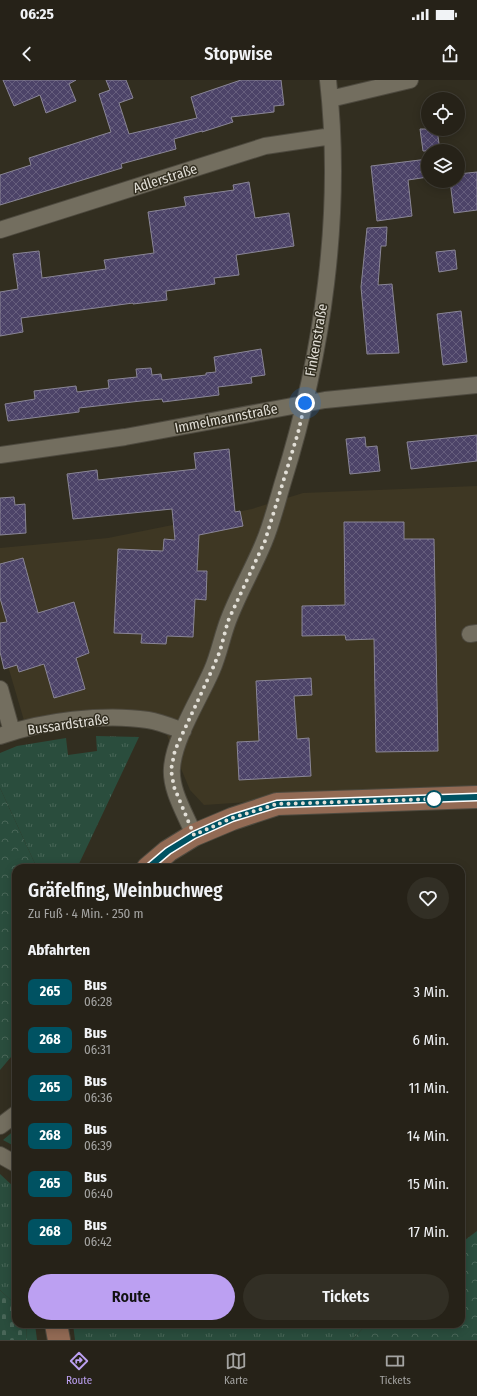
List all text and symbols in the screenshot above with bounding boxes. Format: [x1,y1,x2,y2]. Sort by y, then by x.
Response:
text: 06:25 [20,5,54,23]
icon: back [16,43,38,65]
text: Stopwise [204,43,273,65]
icon: share [439,43,461,65]
map controls [421,92,465,188]
button: locate [421,92,465,136]
button: layers [421,144,465,188]
street label: Adlerstraße [131,160,199,197]
street label: Finkenstraße [302,302,331,378]
your location [295,393,315,413]
street label: Immelmannstraße [173,400,279,437]
street label: Bussardstraße [26,710,110,739]
unlabelled marker [425,790,443,808]
button: heart [407,877,449,919]
text: Gräfelfing, Weinbuchweg [28,879,223,902]
text: Zu Fuß · 4 Min. · 250 m [28,906,143,921]
text: Abfahrten [28,941,90,959]
text: Bus [84,976,107,994]
text: 265 [40,983,60,1000]
text: 3 Min. [413,983,449,1001]
text: 06:28 [84,994,112,1009]
text: Bus [84,1024,107,1042]
text: 268 [39,1031,61,1048]
text: 6 Min. [413,1031,449,1049]
text: 06:31 [84,1042,111,1057]
text: Bus [84,1072,107,1090]
text: 265 [40,1079,60,1096]
text: 11 Min. [408,1079,449,1097]
text: 06:36 [84,1090,112,1105]
text: Bus [84,1120,107,1138]
text: 268 [39,1127,61,1144]
text: 14 Min. [407,1127,449,1145]
text: 06:39 [84,1138,112,1153]
text: Bus [84,1168,107,1186]
text: 265 [40,1175,60,1192]
text: 15 Min. [407,1175,449,1193]
text: 06:40 [84,1186,113,1201]
text: Bus [84,1216,107,1234]
text: 268 [39,1223,61,1240]
text: 17 Min. [408,1223,449,1241]
text: 06:42 [84,1234,112,1249]
button: Route [28,1274,235,1320]
button: Tickets [243,1274,449,1320]
tab: Route [66,1350,92,1387]
tab: Karte [224,1350,248,1387]
tab: Tickets [380,1350,411,1387]

